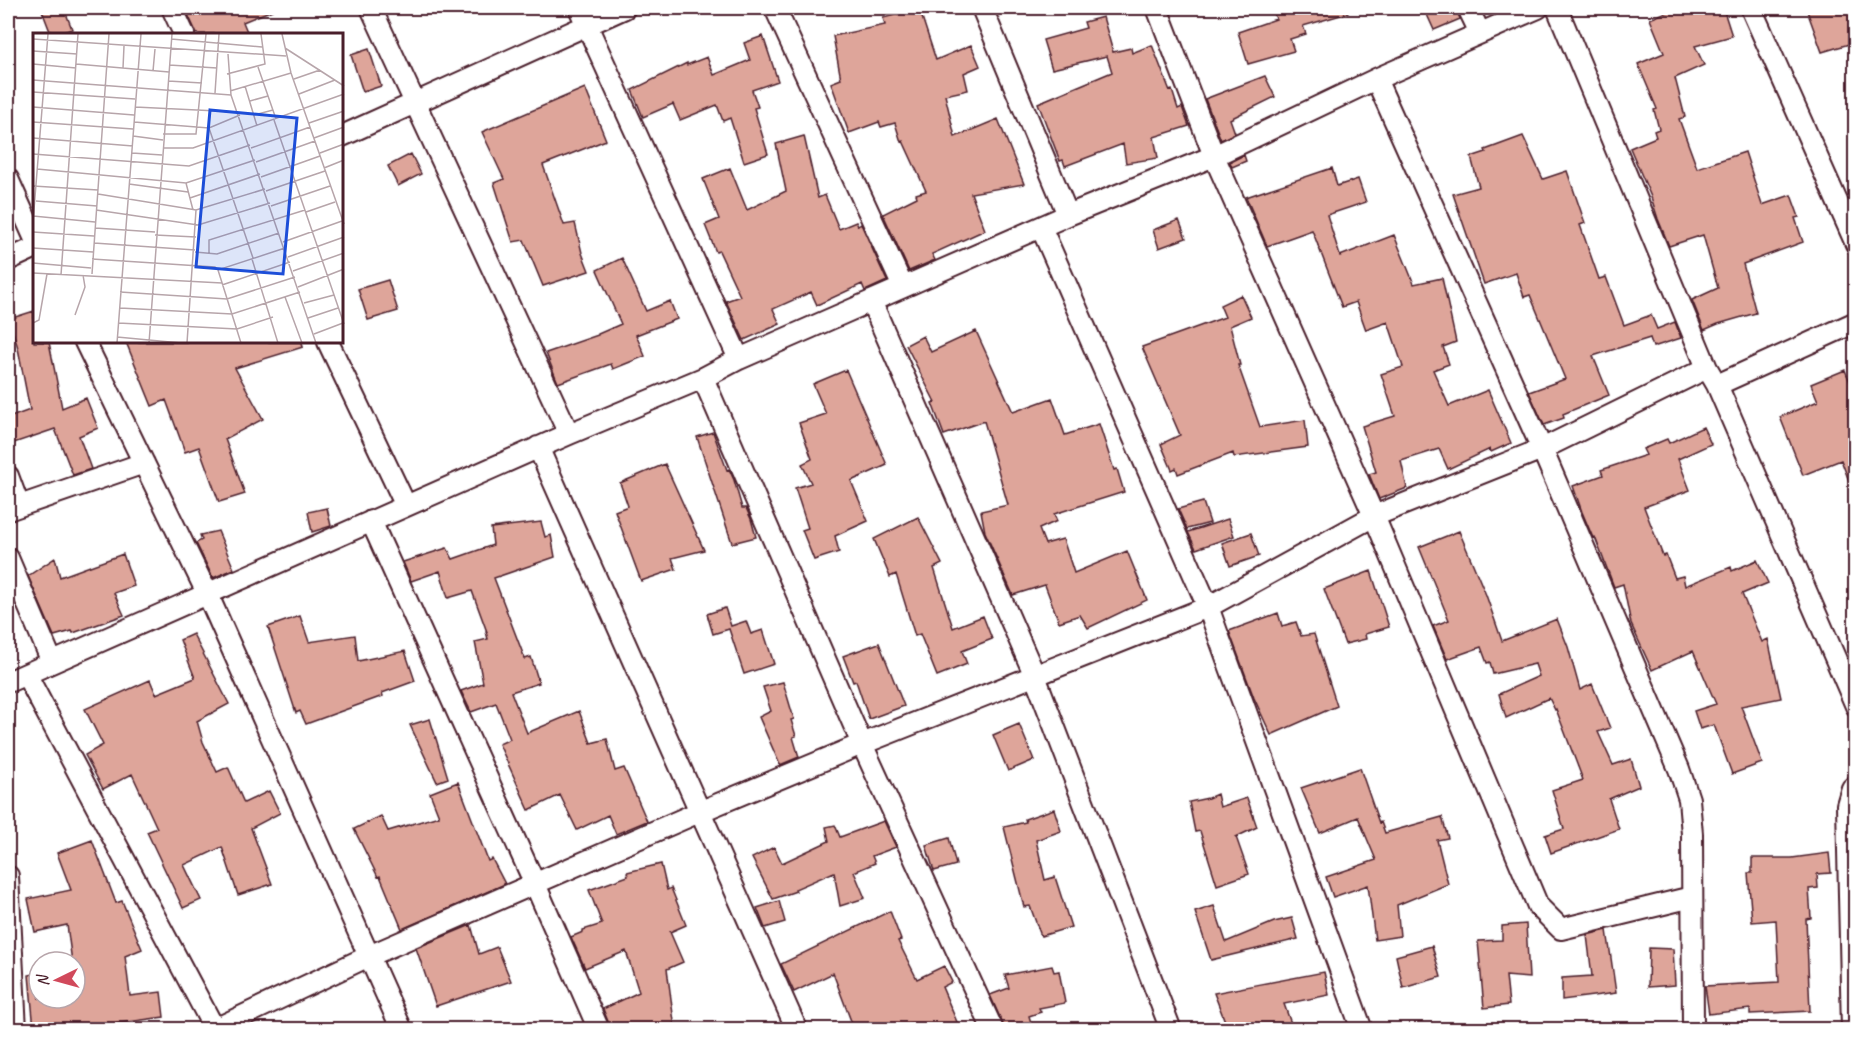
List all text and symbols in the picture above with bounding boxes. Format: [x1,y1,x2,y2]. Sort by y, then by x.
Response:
inset map [33,33,344,344]
north arrow [27,950,87,1010]
text: N [32,972,53,987]

